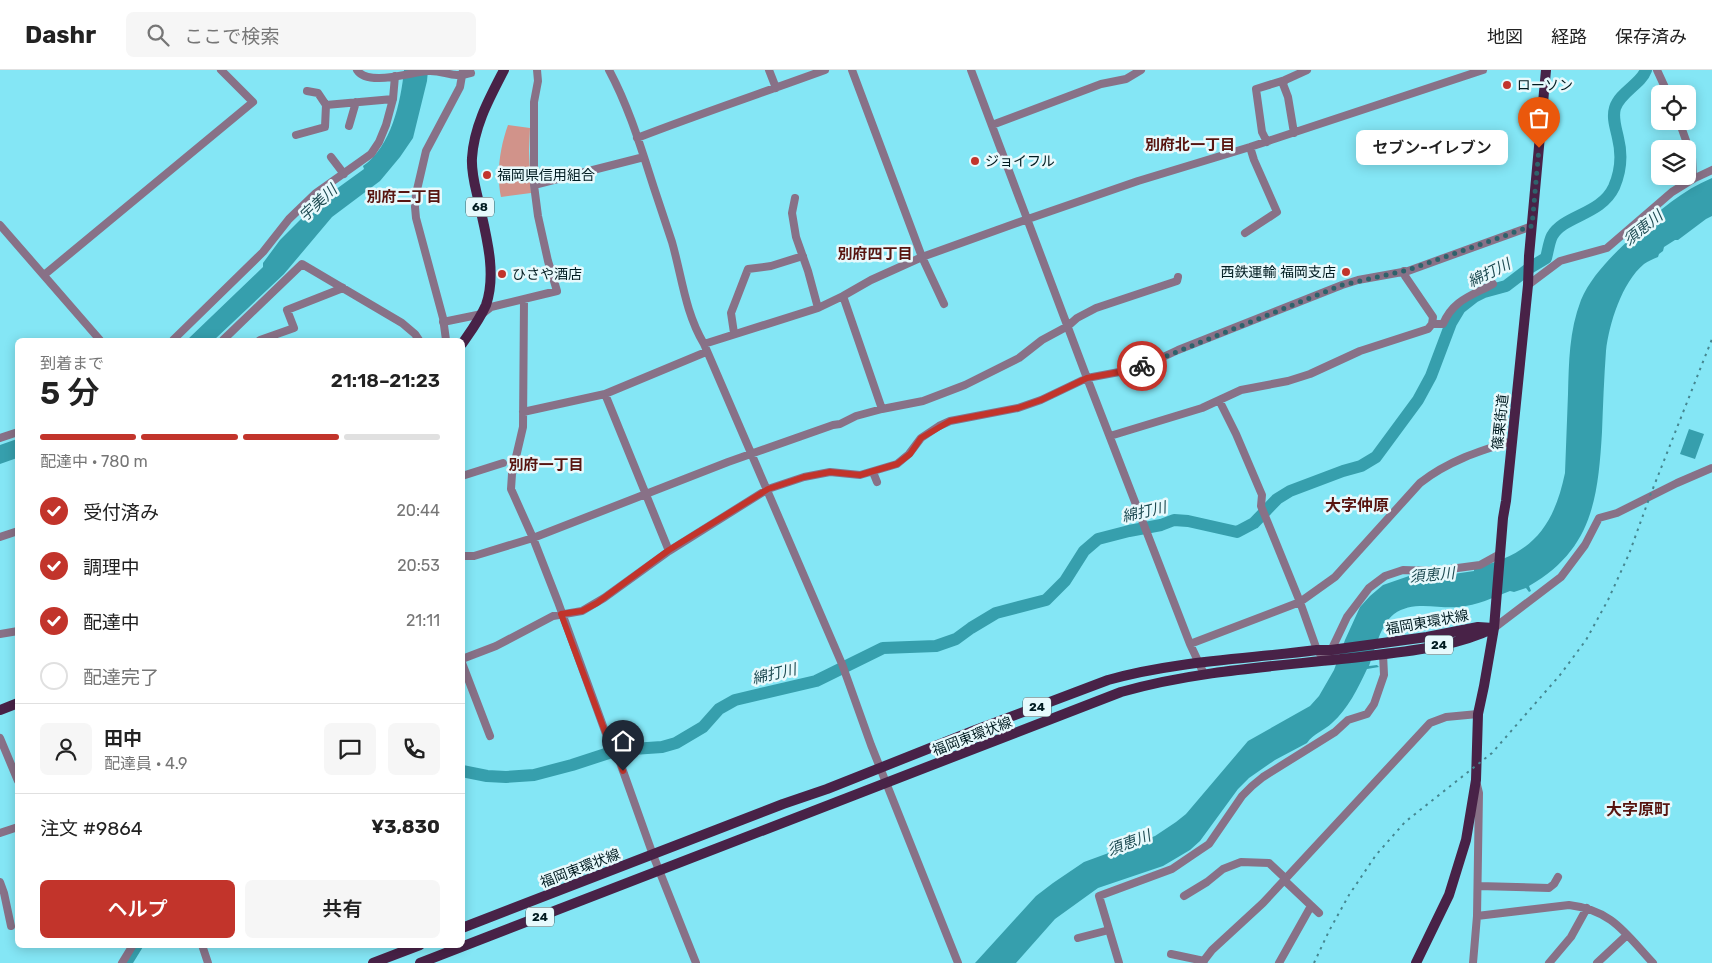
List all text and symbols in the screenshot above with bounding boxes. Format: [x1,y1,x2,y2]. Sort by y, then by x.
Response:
search box [126,12,476,57]
text: Dashr [25,21,96,49]
icon: search [144,21,172,49]
text: ここで検索 [184,25,279,48]
text: 地図 [1487,26,1523,48]
text: 経路 [1551,26,1587,48]
text: 保存済み [1615,26,1687,48]
place label: ローソン [1517,77,1573,94]
marker: ローソン [1501,79,1513,91]
map controls [1651,85,1696,185]
button: locate [1651,85,1696,130]
pin [1518,97,1560,148]
icon: bag [1525,104,1553,132]
callout: セブン-イレブン [1356,130,1509,166]
district label: 別府北一丁目 [1145,136,1235,154]
text: セブン-イレブン [1372,138,1492,157]
button: layers [1651,140,1696,185]
place label: ジョイフル [985,153,1055,170]
marker: ジョイフル [969,155,981,167]
place label: 福岡県信用組合 [497,167,595,184]
marker: 福岡県信用組合 [481,169,493,181]
water label: 宇美川 [295,180,342,225]
district label: 別府二丁目 [366,188,442,206]
road number: 68 [466,198,494,216]
water label: 須恵川 [1620,206,1668,249]
district label: 別府四丁目 [837,245,913,263]
water label: 綿打川 [1465,254,1515,291]
place label: 西鉄運輸 福岡支店 [1221,264,1336,281]
place label: ひさや酒店 [512,266,582,283]
marker: 西鉄運輸 福岡支店 [1340,266,1352,278]
marker: ひさや酒店 [496,268,508,280]
courier [1117,341,1167,391]
icon: bike [1128,352,1156,380]
text: 到着まで [40,354,104,373]
text: 21:18–21:23 [331,369,440,392]
text: 5 分 [40,374,99,412]
street label: 篠栗街道 [1489,393,1512,451]
text: 配達中 · 780 m [40,452,148,471]
district label: 別府一丁目 [508,456,584,474]
district label: 大字仲原 [1325,496,1389,515]
icon: check [40,497,68,525]
water label: 綿打川 [1120,498,1170,526]
text: 受付済み [83,501,159,524]
text: 20:44 [396,501,440,520]
icon: check [40,552,68,580]
text: 調理中 [83,556,140,579]
text: 20:53 [397,556,440,575]
water label: 須恵川 [1409,564,1457,586]
icon: check [40,607,68,635]
street label: 福岡東環状線 [1384,607,1470,638]
text: 配達中 [83,611,140,634]
text: 21:11 [406,611,440,630]
road number: 24 [1425,636,1453,654]
water label: 綿打川 [750,660,800,688]
text: 配達完了 [83,666,159,689]
road number: 24 [1023,698,1051,716]
street label: 福岡東環状線 [930,713,1014,759]
pin [602,720,644,771]
button: person [40,723,92,775]
button: chat [324,723,376,775]
button: phone [388,723,440,775]
text: 田中 [104,727,142,750]
icon: home [609,727,637,755]
text: 配達員 · 4.9 [104,754,188,773]
district label: 大字原町 [1606,800,1670,819]
text: ¥3,830 [371,815,440,838]
text: 注文 #9864 [40,817,143,840]
water label: 須恵川 [1105,826,1155,859]
street label: 福岡東環状線 [538,845,622,891]
button: ヘルプ [40,880,235,938]
button: 共有 [245,880,440,938]
road number: 24 [526,908,554,926]

